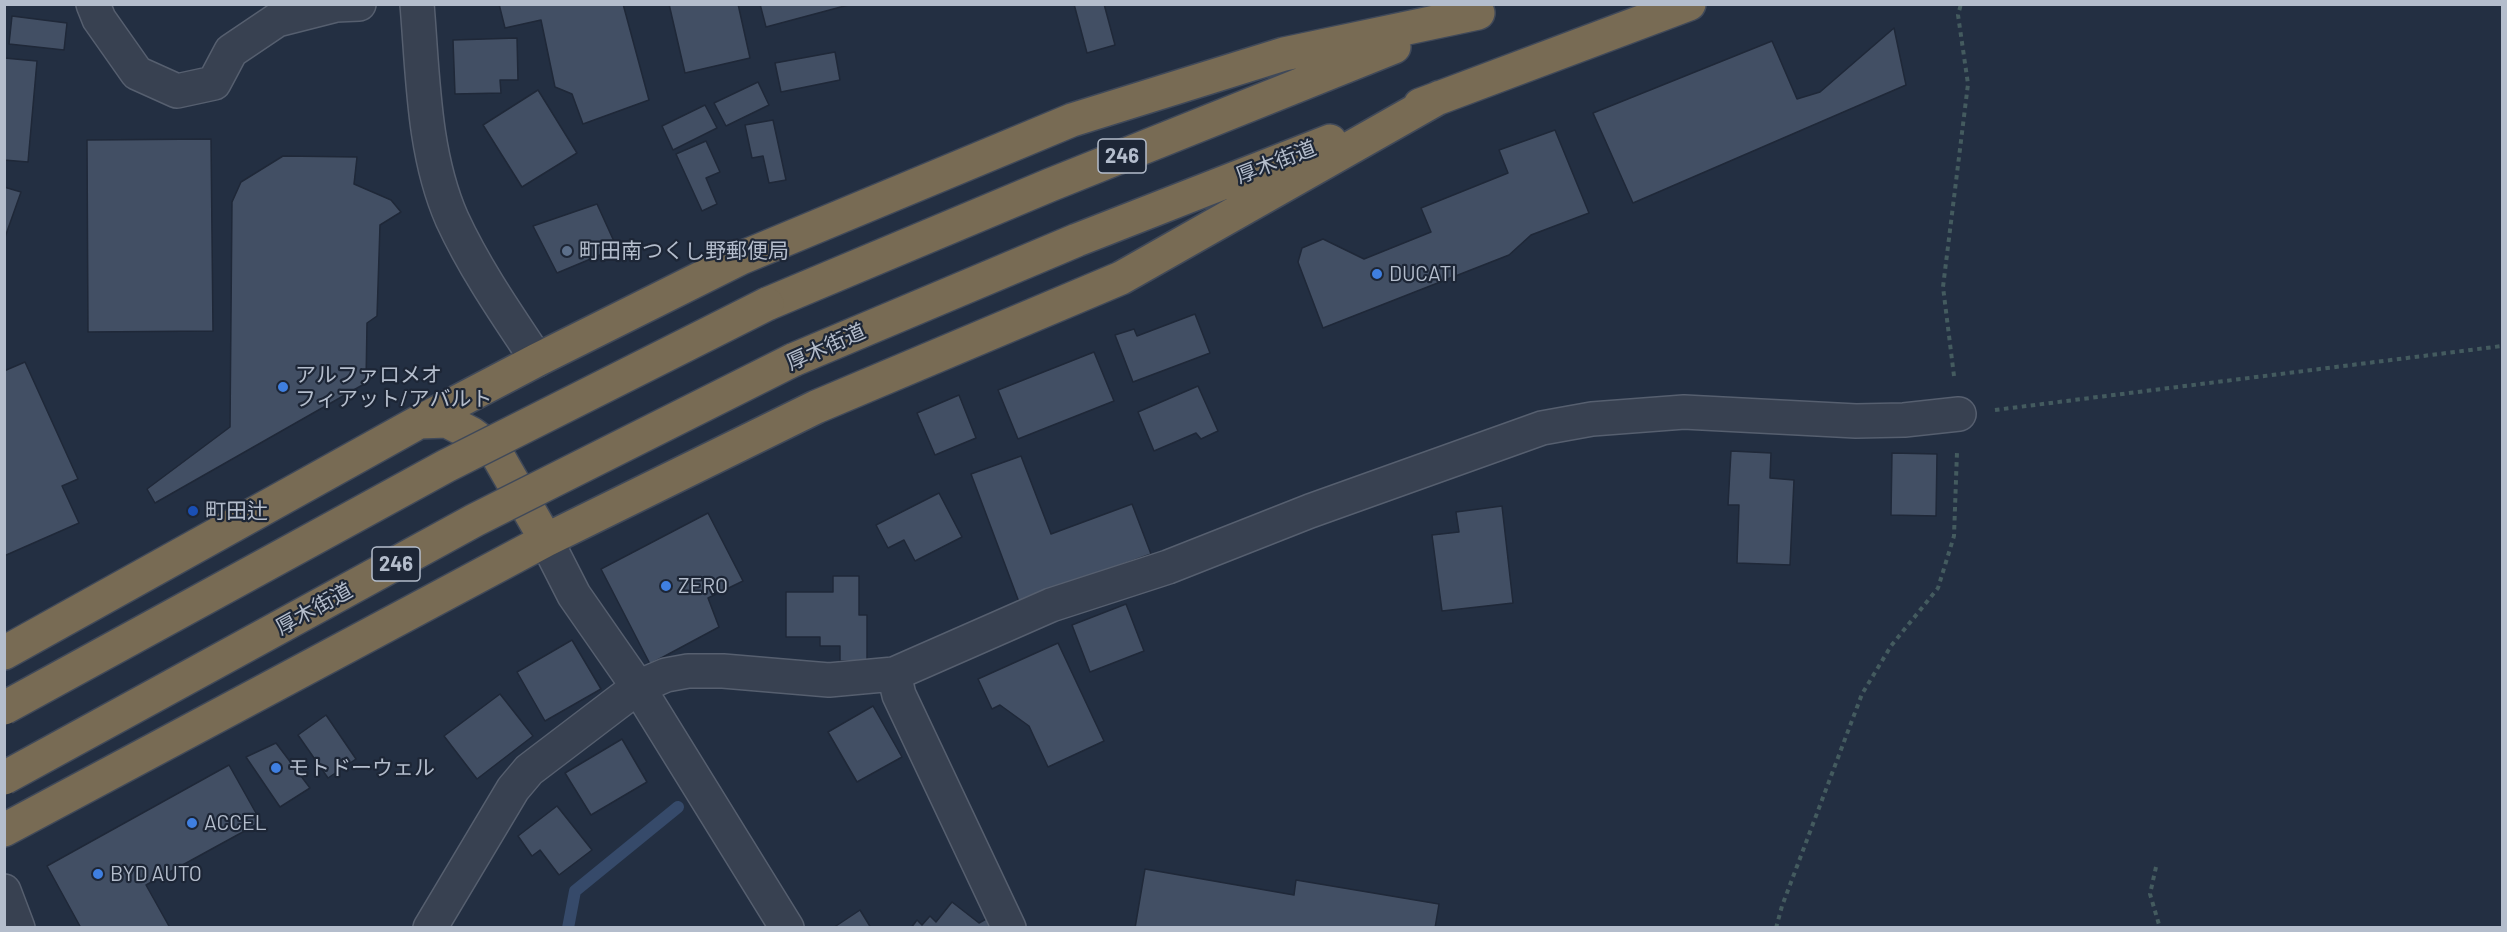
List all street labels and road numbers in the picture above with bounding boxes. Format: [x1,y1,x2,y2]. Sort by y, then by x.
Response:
street label: 厚木街道 [1232,135,1320,189]
road number: 246 [1098,139,1146,173]
street label: 厚木街道 [783,318,869,376]
road number: 246 [372,547,420,581]
street label: 厚木街道 [271,578,357,640]

